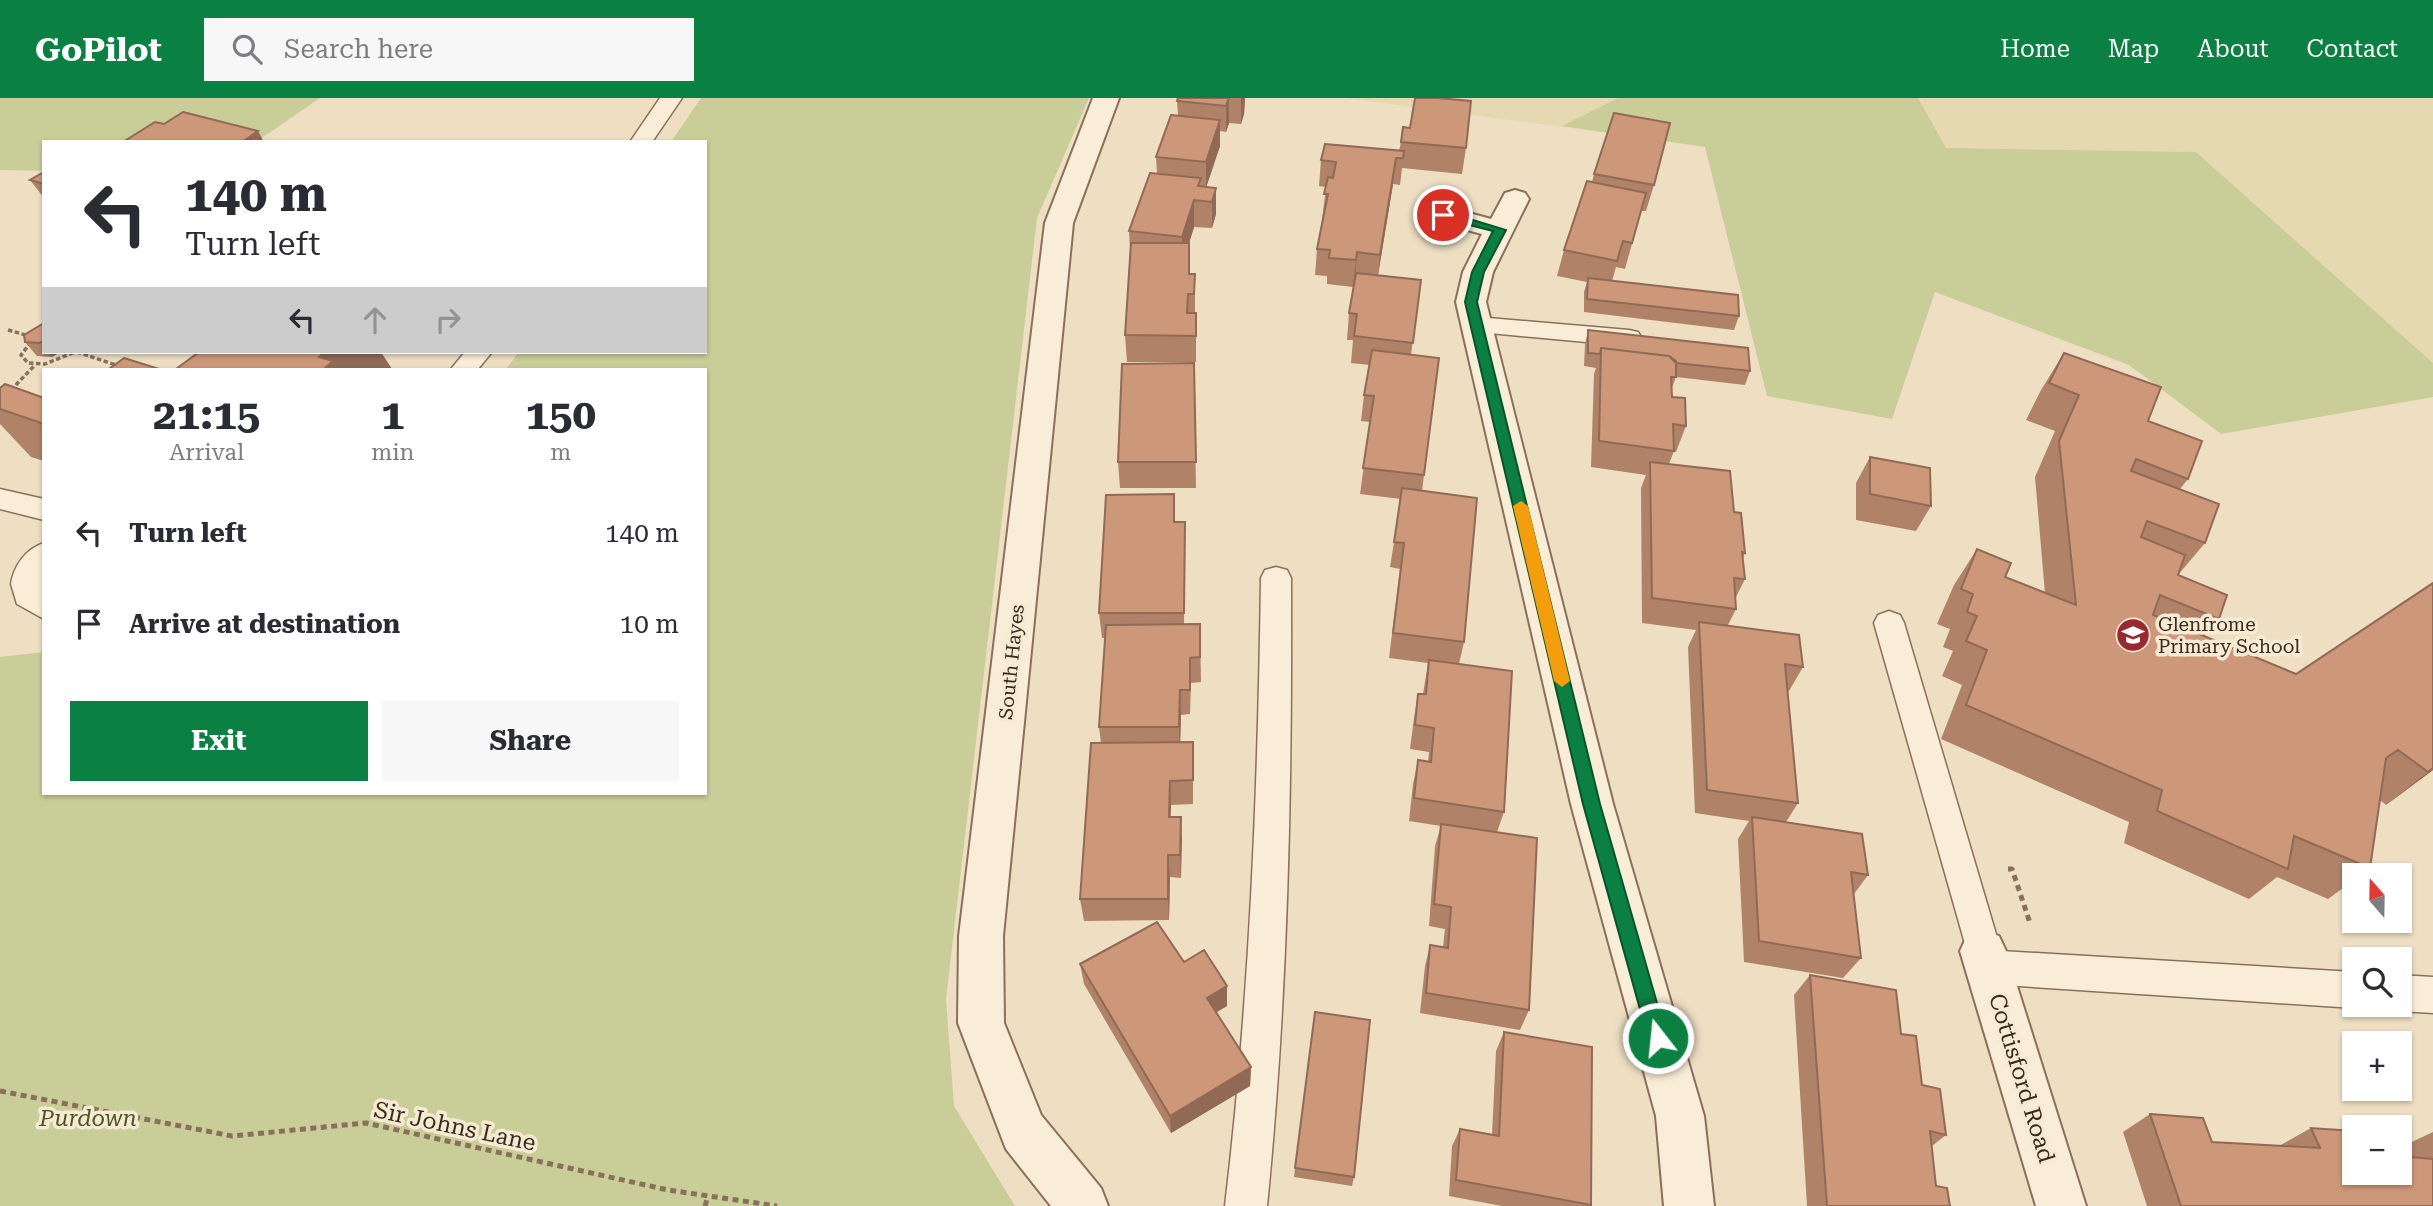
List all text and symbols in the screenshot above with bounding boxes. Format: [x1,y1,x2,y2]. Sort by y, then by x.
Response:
search box [204,18,694,81]
text: GoPilot [35,30,162,69]
icon: search [228,30,266,68]
text: Search here [284,34,433,64]
text: Home [2000,35,2070,63]
text: Map [2108,35,2159,63]
text: About [2197,35,2268,63]
text: Contact [2306,35,2398,63]
text: 140 m [185,166,327,223]
icon: left [70,168,161,259]
pin [1413,185,1473,245]
icon: arrive [1424,196,1462,234]
text: Turn left [185,225,320,263]
icon: left [283,301,321,339]
icon: ahead [356,301,394,339]
icon: right [429,301,467,339]
text: 21:15 [153,390,260,439]
text: 1 [381,390,405,439]
text: 150 [525,390,596,439]
text: Arrival [169,439,244,466]
text: min [371,439,414,466]
text: m [550,439,571,466]
icon: left [70,514,108,552]
text: Turn left [129,518,247,548]
text: 140 m [605,518,679,548]
street label: South Hayes [994,603,1029,721]
icon: arrive [70,605,108,643]
text: Arrive at destination [129,609,400,639]
text: 10 m [620,609,679,639]
place label: Glenfrome Primary School [2158,613,2300,658]
school or university icon: Glenfrome Primary School [2114,616,2152,654]
button: Exit [70,701,368,781]
button: Share [382,701,679,781]
north arrow [2342,863,2412,933]
map controls [2342,863,2412,1185]
button: search [2342,947,2412,1017]
street label: Cottisford Road [1983,990,2060,1166]
position arrow [1621,1001,1695,1075]
button: + [2342,1031,2412,1101]
street label: Sir Johns Lane [372,1096,538,1157]
park label: Purdown [38,1105,137,1132]
button: − [2342,1115,2412,1185]

